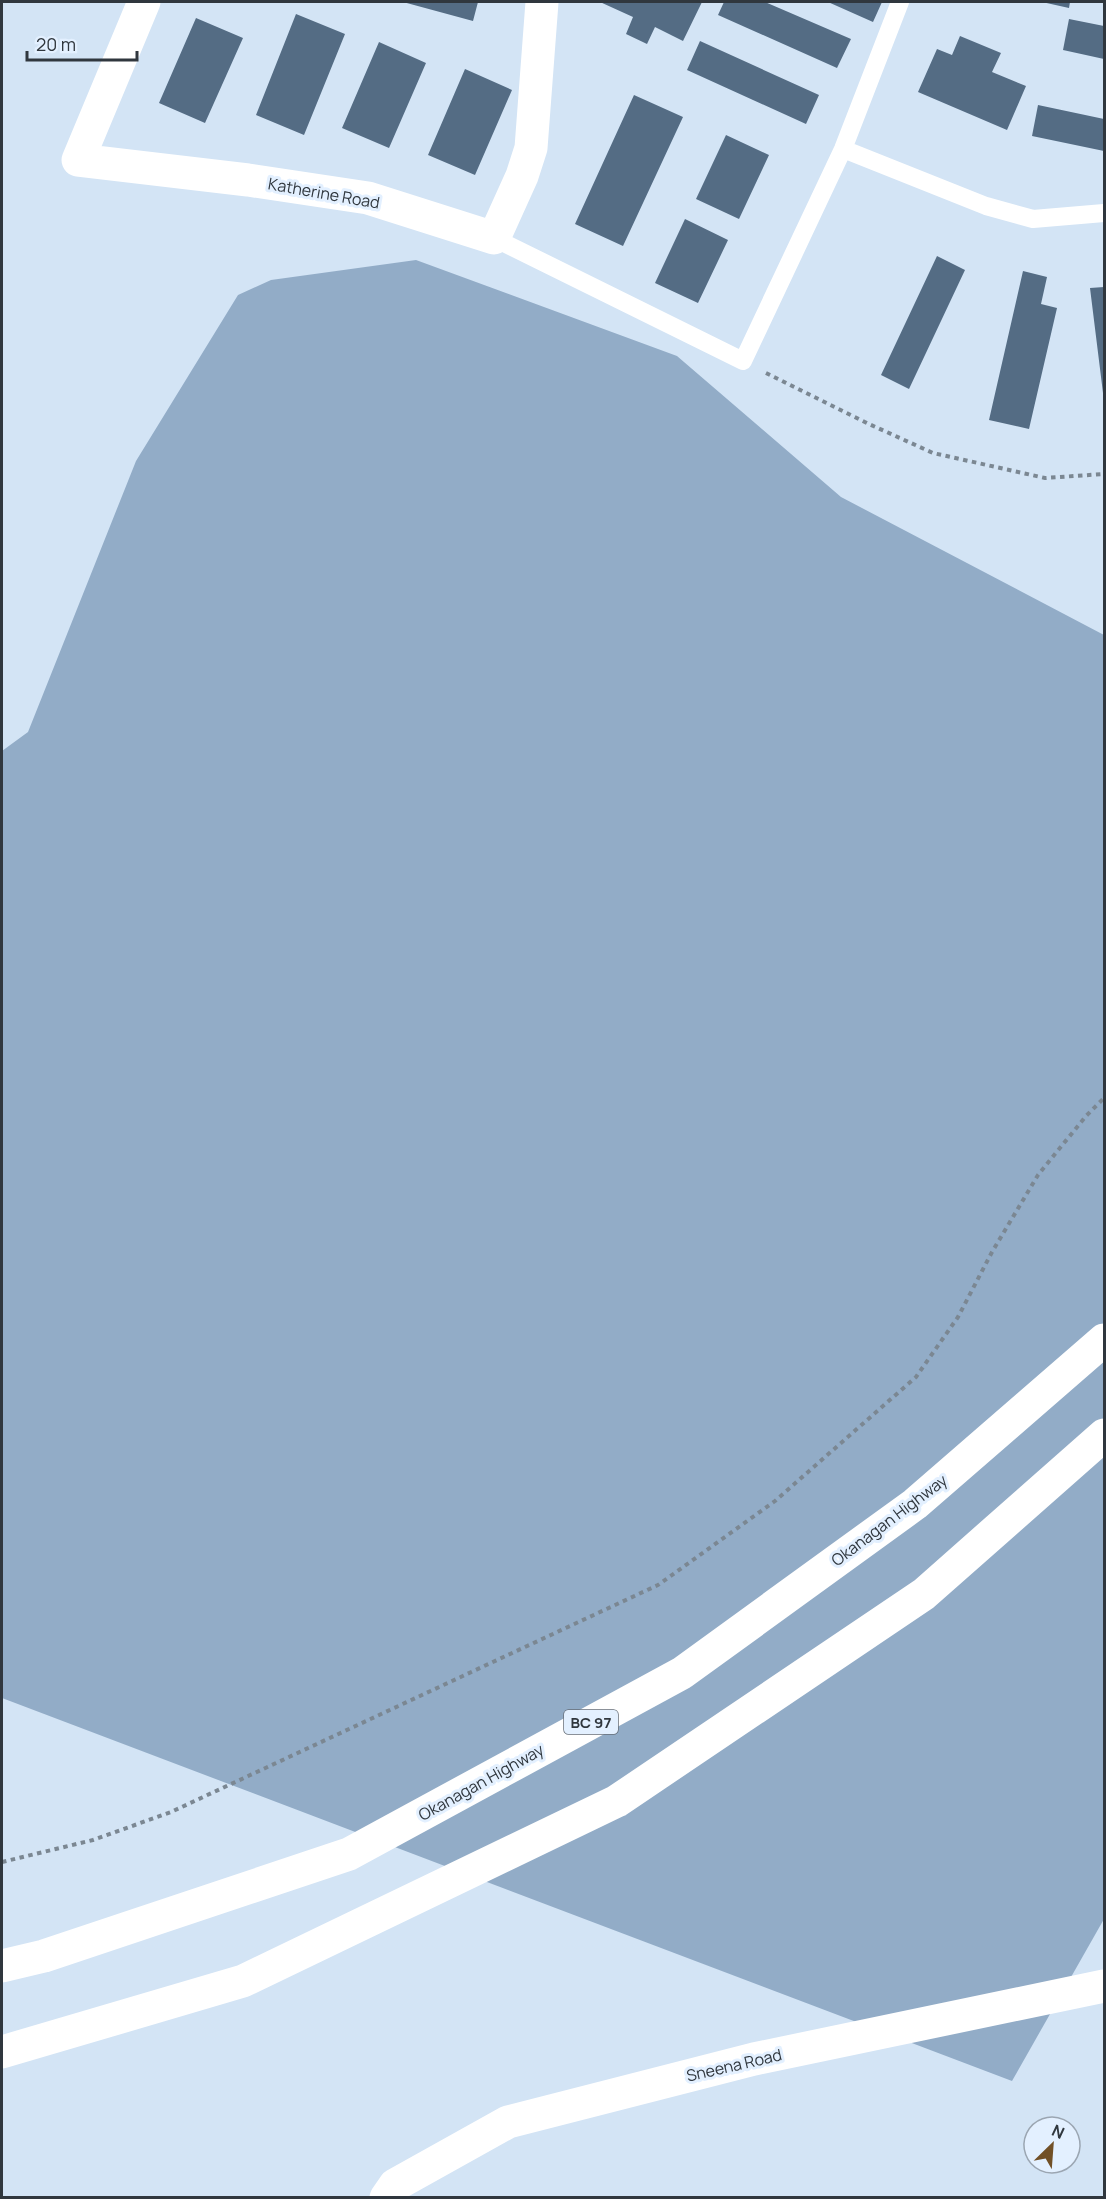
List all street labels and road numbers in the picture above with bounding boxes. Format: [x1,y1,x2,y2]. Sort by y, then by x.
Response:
street label: Katherine Road [266,172,382,214]
street label: Okanagan Highway [826,1469,952,1571]
road number: BC 97 [564,1710,618,1734]
street label: Okanagan Highway [414,1738,548,1826]
street label: Sneena Road [684,2043,784,2087]

